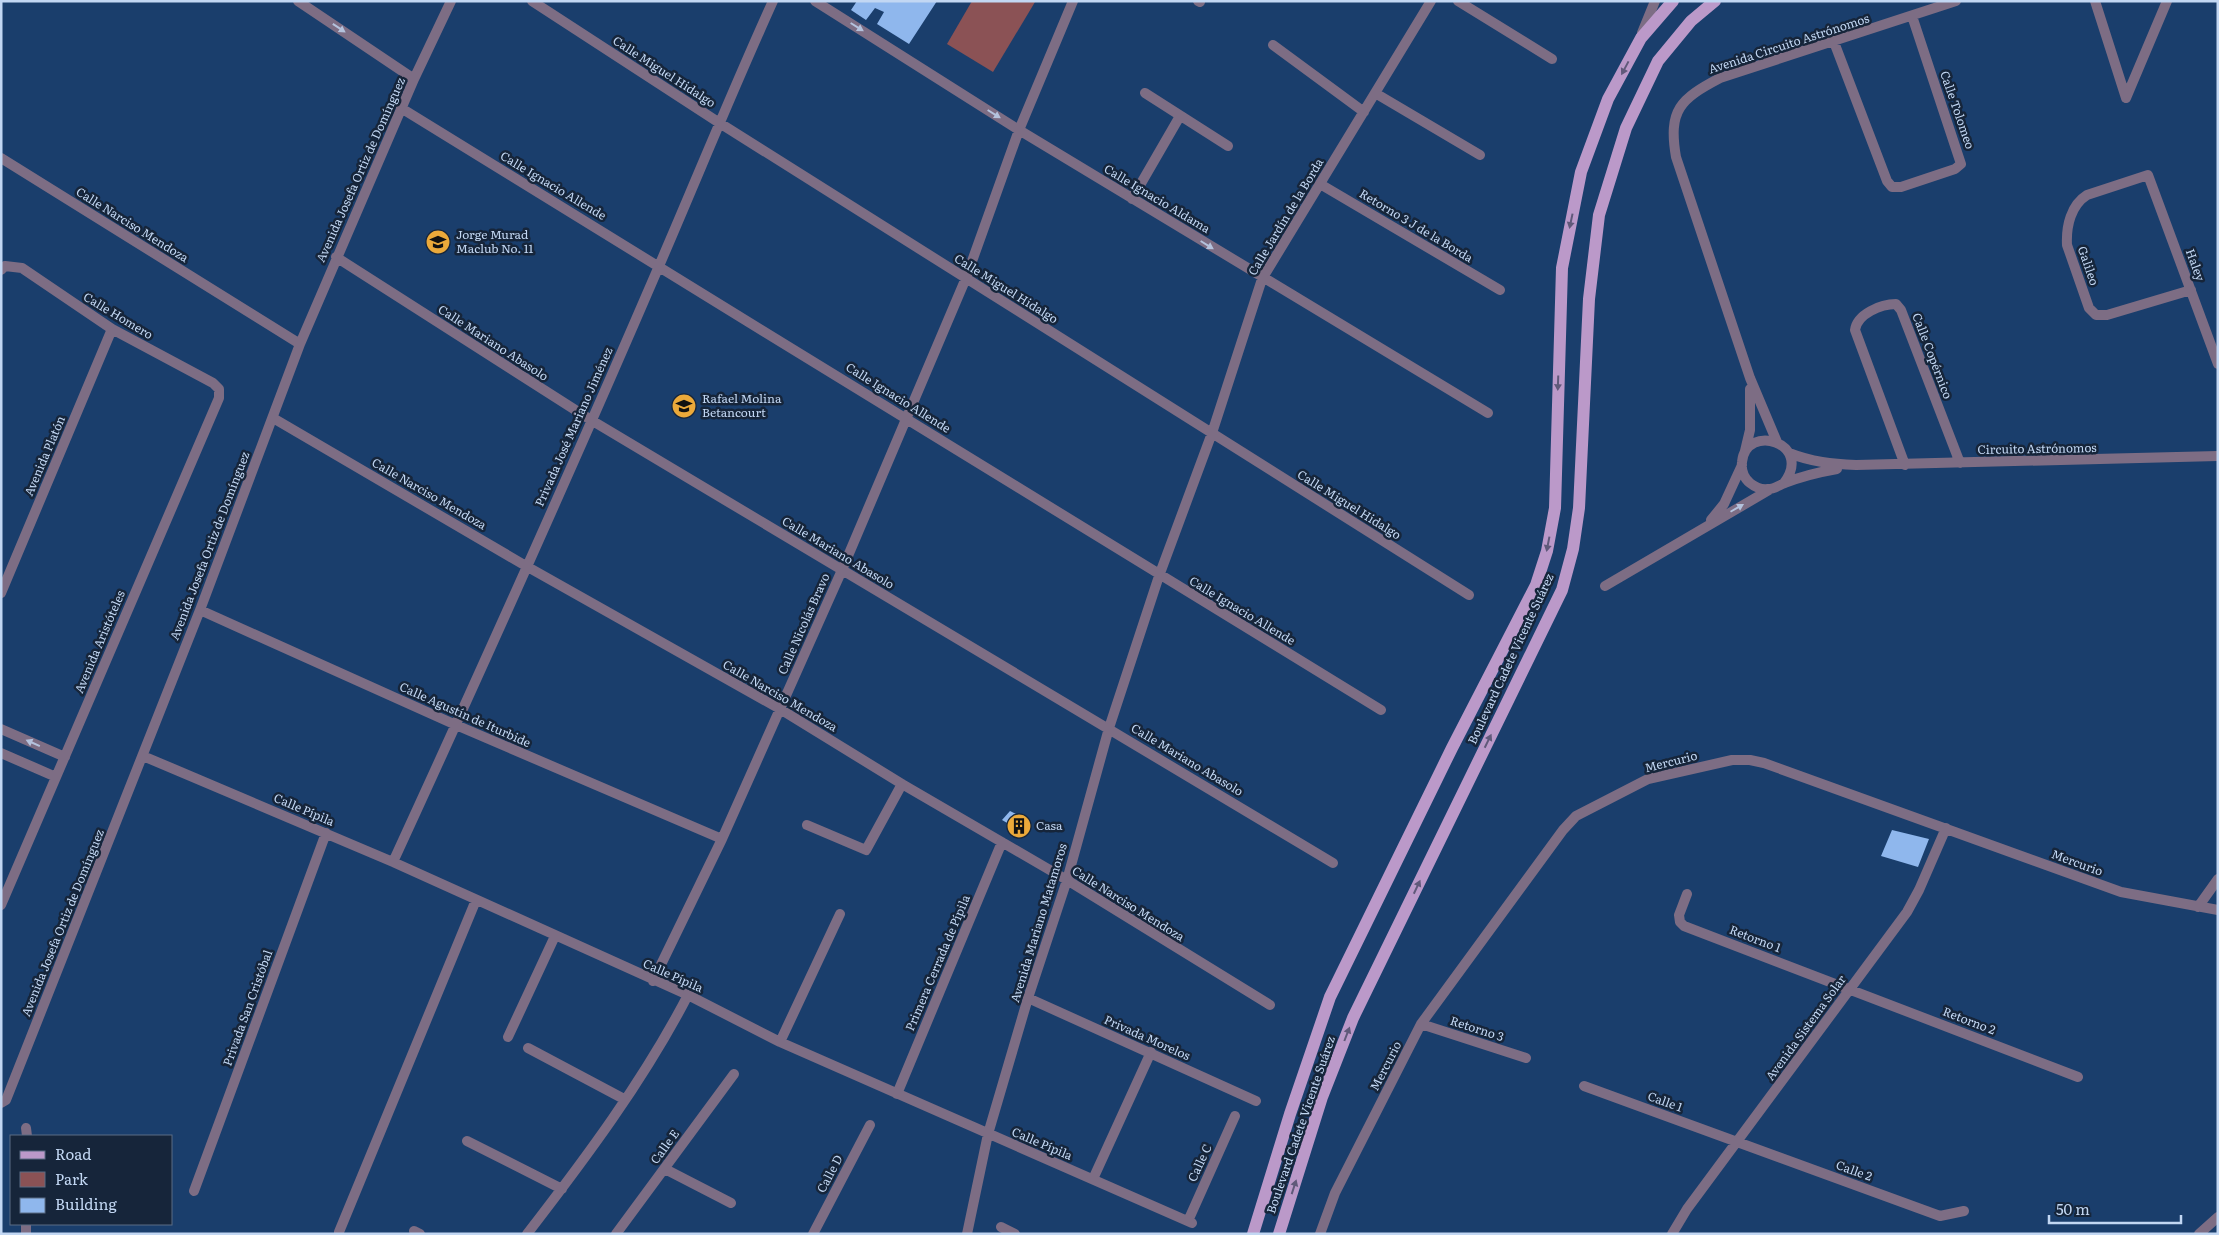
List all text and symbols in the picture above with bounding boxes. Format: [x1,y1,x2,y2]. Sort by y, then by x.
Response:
street label: Avenida Circuito Astrónomos [1706,8,1872,78]
one-way arrow [850,23,863,32]
one-way arrow [332,24,346,33]
street label: Calle Miguel Hidalgo [610,31,719,111]
one-way arrow [1621,61,1629,76]
street label: Calle Tolomeo [1936,68,1980,151]
street label: Avenida Josefa Ortiz de Domínguez [311,74,409,265]
one-way arrow [987,110,1001,119]
street label: Calle Ignacio Allende [497,146,610,224]
street label: Calle Jardín de la Borda [1243,154,1328,279]
street label: Calle Ignacio Aldama [1101,159,1215,237]
street label: Calle Narciso Mendoza [73,182,193,266]
street label: Retorno 3 J de la Borda [1356,184,1477,267]
one-way arrow [1567,213,1575,229]
place label: Jorge Murad Maclub No. 11 [456,225,534,257]
school or university icon: Jorge Murad Maclub No. 11 [425,229,451,255]
one-way arrow [1201,240,1214,249]
street label: Galileo [2074,244,2104,288]
street label: Haley [2182,246,2210,284]
street label: Calle Miguel Hidalgo [951,249,1062,327]
street label: Calle Homero [80,287,157,343]
street label: Calle Mariano Abasolo [435,300,552,385]
street label: Calle Copérnico [1908,310,1958,401]
street label: Privada José Mariano Jiménez [530,344,617,509]
street label: Calle Ignacio Allende [843,358,955,437]
one-way arrow [1554,375,1562,391]
place label: Rafael Molina Betancourt [702,389,782,421]
school or university icon: Rafael Molina Betancourt [671,393,697,419]
street label: Avenida Platón [19,413,69,499]
street label: Circuito Astrónomos [1977,438,2097,458]
street label: Avenida Josefa Ortiz de Domínguez [165,449,253,643]
street label: Calle Narciso Mendoza [369,453,491,534]
street label: Calle Miguel Hidalgo [1294,465,1405,543]
one-way arrow [1730,504,1745,512]
street label: Calle Mariano Abasolo [779,511,898,593]
one-way arrow [1544,537,1552,552]
street label: Calle Nicolás Bravo [773,570,834,677]
street label: Boulevard Cadete Vicente Suárez [1462,570,1558,747]
street label: Calle Ignacio Allende [1186,571,1299,649]
street label: Avenida Aristóteles [69,587,129,696]
street label: Calle Narciso Mendoza [720,655,842,736]
street label: Calle Agustín de Iturbide [397,677,534,751]
street label: Calle Mariano Abasolo [1128,718,1247,800]
one-way arrow [1484,734,1492,748]
one-way arrow [26,739,40,747]
street label: Mercurio [1642,746,1699,776]
street label: Calle Pípila [271,788,338,830]
building icon: Casa [1006,813,1032,839]
place label: Casa [1036,816,1063,834]
street label: Avenida Josefa Ortiz de Domínguez [16,826,108,1019]
street label: Avenida Mariano Matamoros [1005,840,1071,1005]
street label: Mercurio [2049,844,2106,880]
street label: Calle Narciso Mendoza [1069,861,1189,945]
one-way arrow [1413,880,1421,894]
street label: Primera Cerrada de Pípila [900,891,974,1034]
street label: Retorno 1 [1727,920,1784,956]
street label: Privada San Cristóbal [218,947,276,1068]
street label: Calle Pípila [640,954,707,997]
street label: Avenida Sistema Solar [1761,971,1850,1084]
street label: Retorno 2 [1940,1002,1998,1038]
street label: Privada Morelos [1101,1010,1194,1064]
street label: Retorno 3 [1448,1011,1507,1045]
one-way arrow [1343,1026,1351,1041]
street label: Boulevard Cadete Vicente Suárez [1261,1033,1339,1216]
street label: Mercurio [1365,1038,1405,1094]
street label: Calle 1 [1645,1086,1686,1116]
street label: Calle Pípila [1009,1122,1076,1164]
street label: Calle E [645,1125,683,1167]
legend [10,1135,172,1225]
street label: Calle C [1183,1141,1216,1184]
text: Road [55,1142,91,1165]
street label: Calle D [812,1151,847,1196]
street label: Calle 2 [1834,1155,1875,1185]
text: Park [55,1167,89,1190]
one-way arrow [1290,1180,1298,1195]
text: Building [55,1192,117,1215]
scale bar [2049,1192,2182,1224]
text: 50 m [2056,1197,2090,1220]

